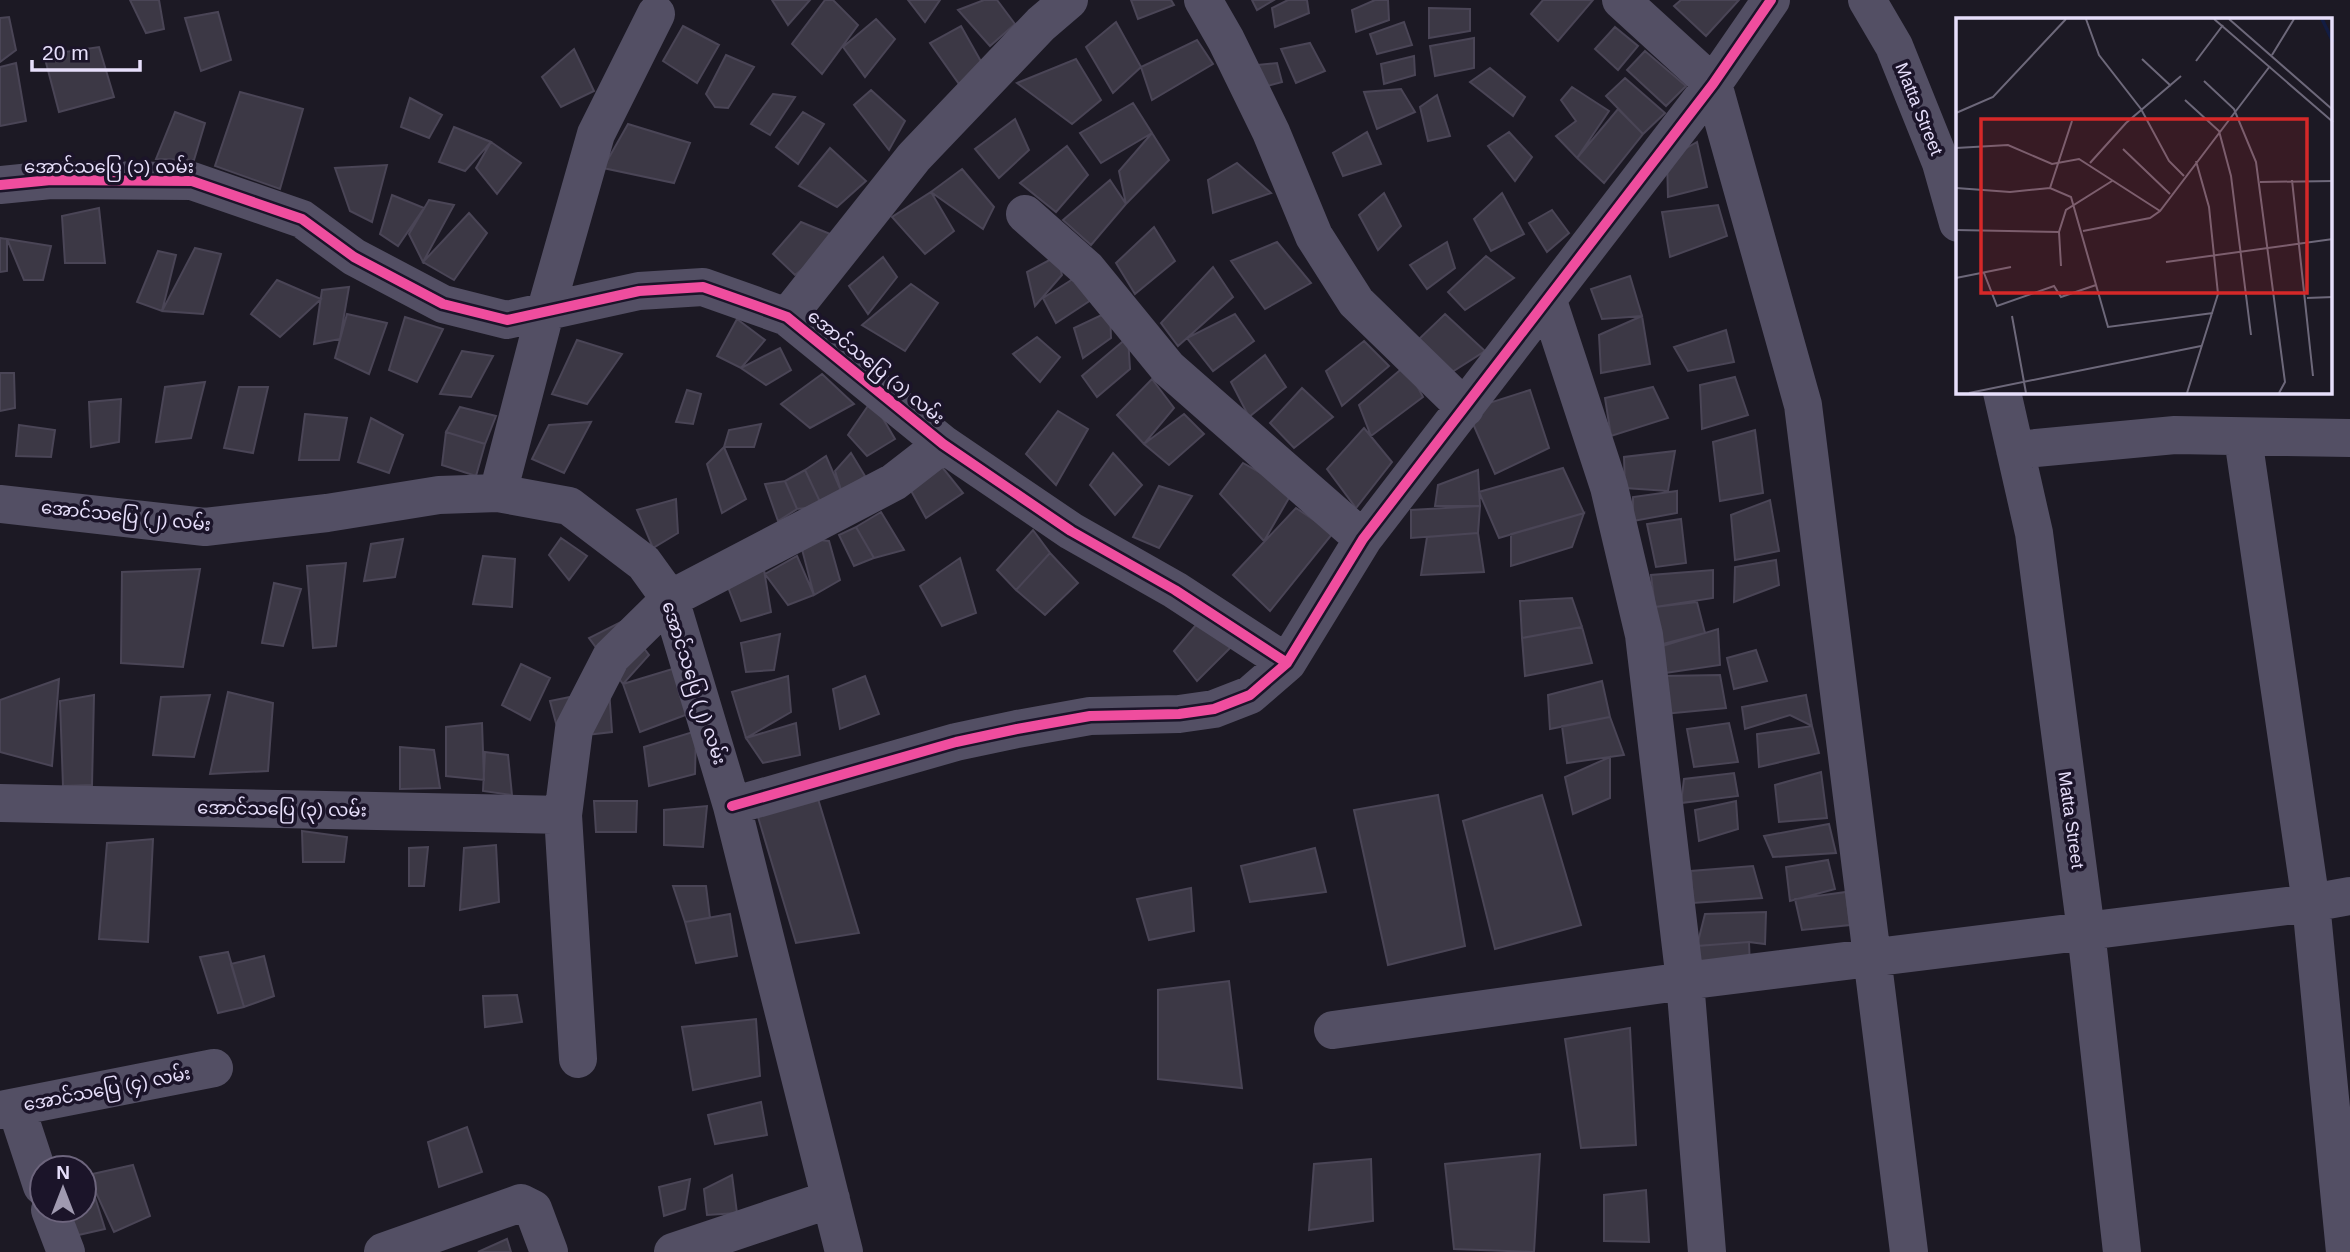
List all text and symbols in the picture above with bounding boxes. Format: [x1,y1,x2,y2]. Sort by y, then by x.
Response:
inset map [1956,18,2332,394]
scale bar [32,28,140,72]
text: 20 m [42,41,89,64]
street label: Matta Street [1891,60,1947,158]
street label: အောင်သပြေ (၁) လမ်း [24,154,194,182]
street label: အောင်သပြေ (၁) လမ်း [801,303,950,432]
street label: အောင်သပြေ (၂) လမ်း [40,494,212,540]
street label: အောင်သပြေ (၂) လမ်း [653,598,733,769]
street label: Matta Street [2054,770,2088,870]
street label: အောင်သပြေ (၃) လမ်း [197,795,367,825]
street label: အောင်သပြေ (၄) လမ်း [21,1060,193,1120]
north arrow [28,1154,98,1224]
text: N [56,1162,70,1183]

